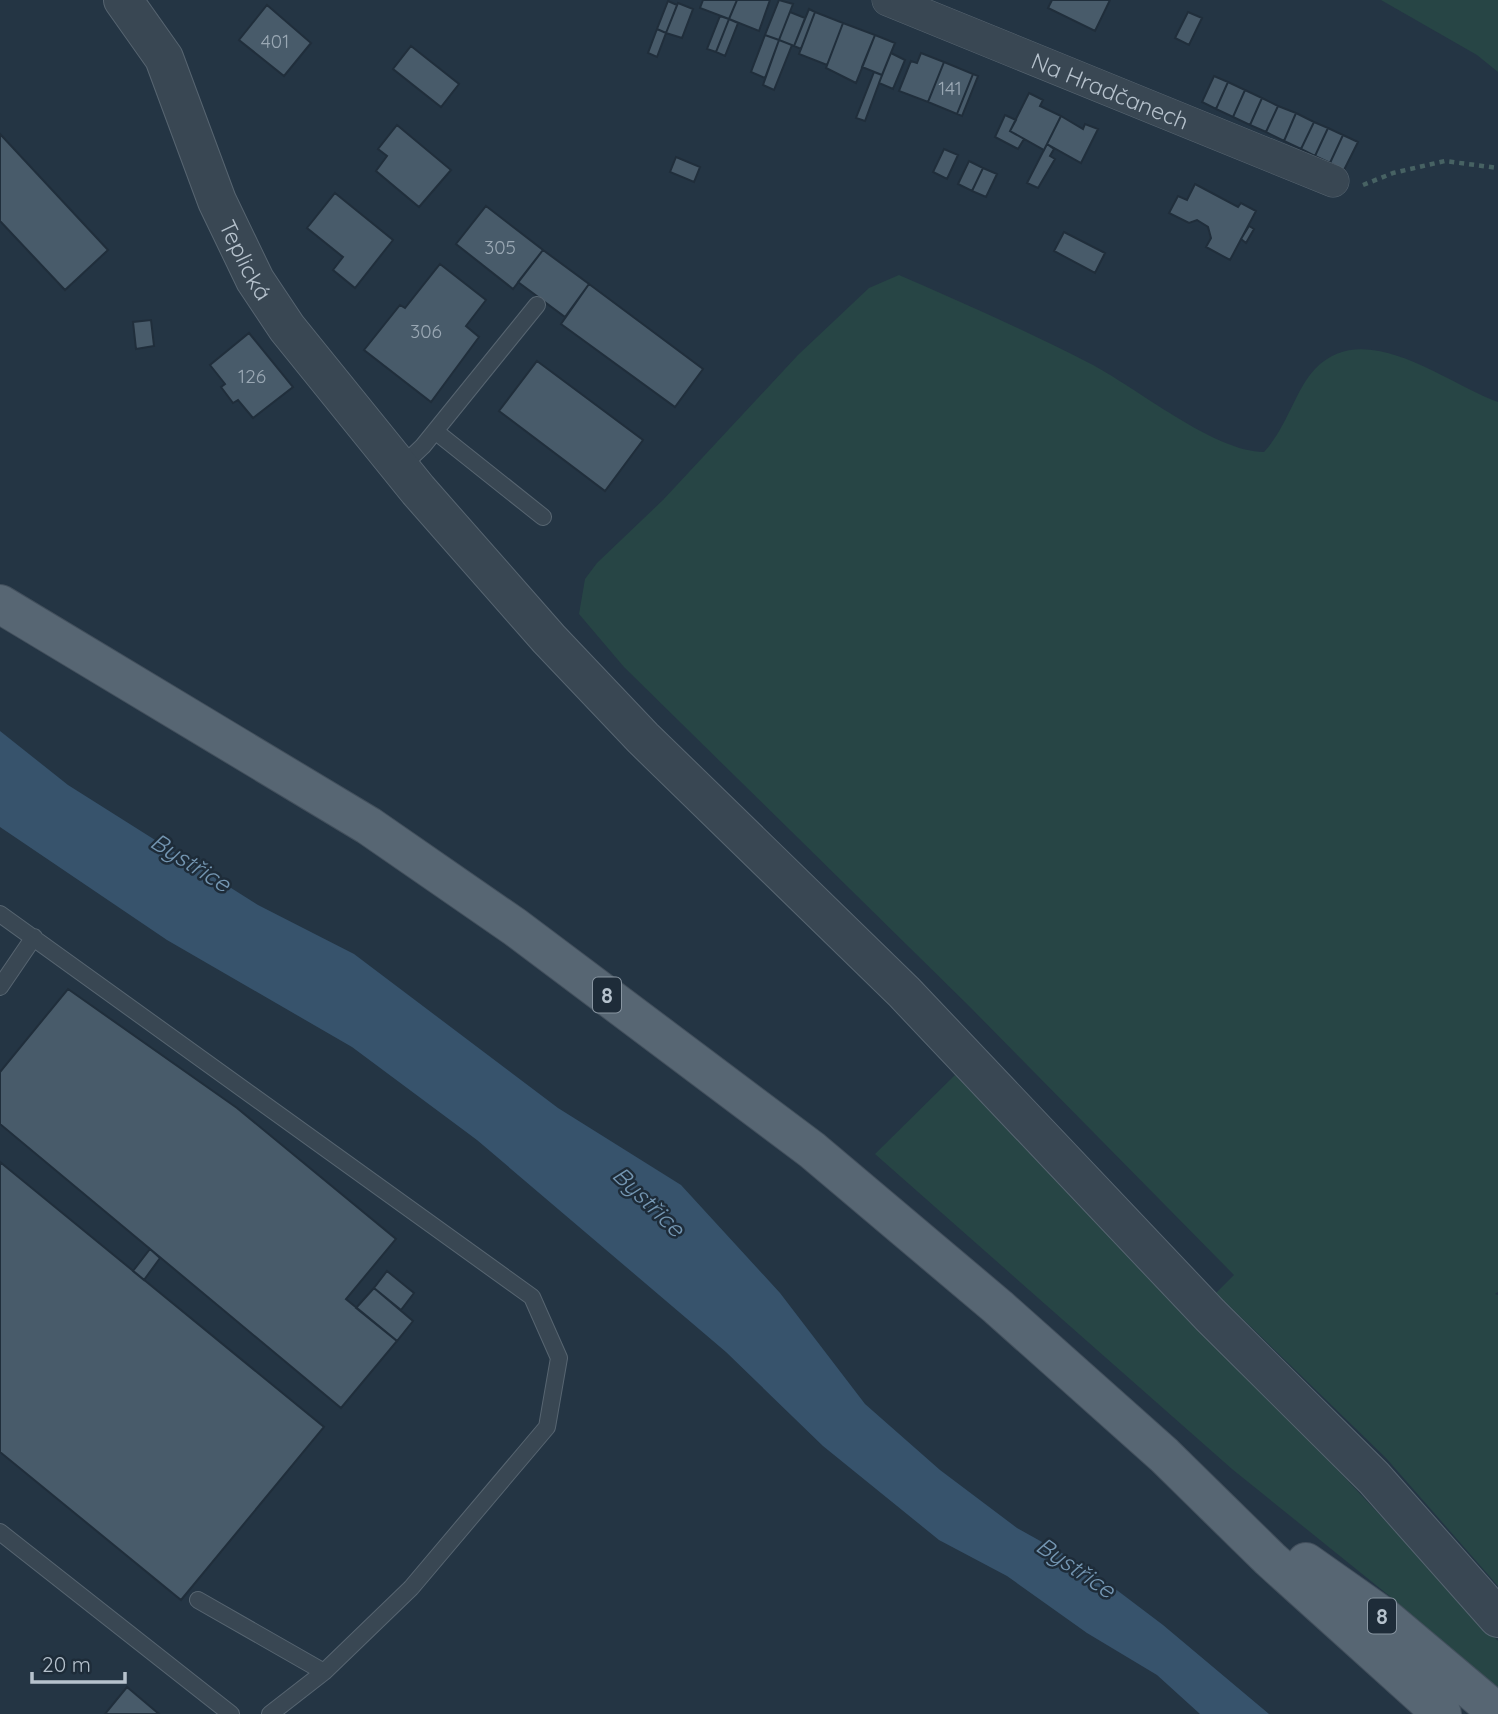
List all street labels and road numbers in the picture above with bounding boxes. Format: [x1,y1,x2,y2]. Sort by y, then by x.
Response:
street label: Na Hradčanech [1027,45,1193,135]
street label: Teplická [214,215,279,306]
road number: 8 [593,978,621,1012]
road number: 8 [1368,1598,1396,1634]

